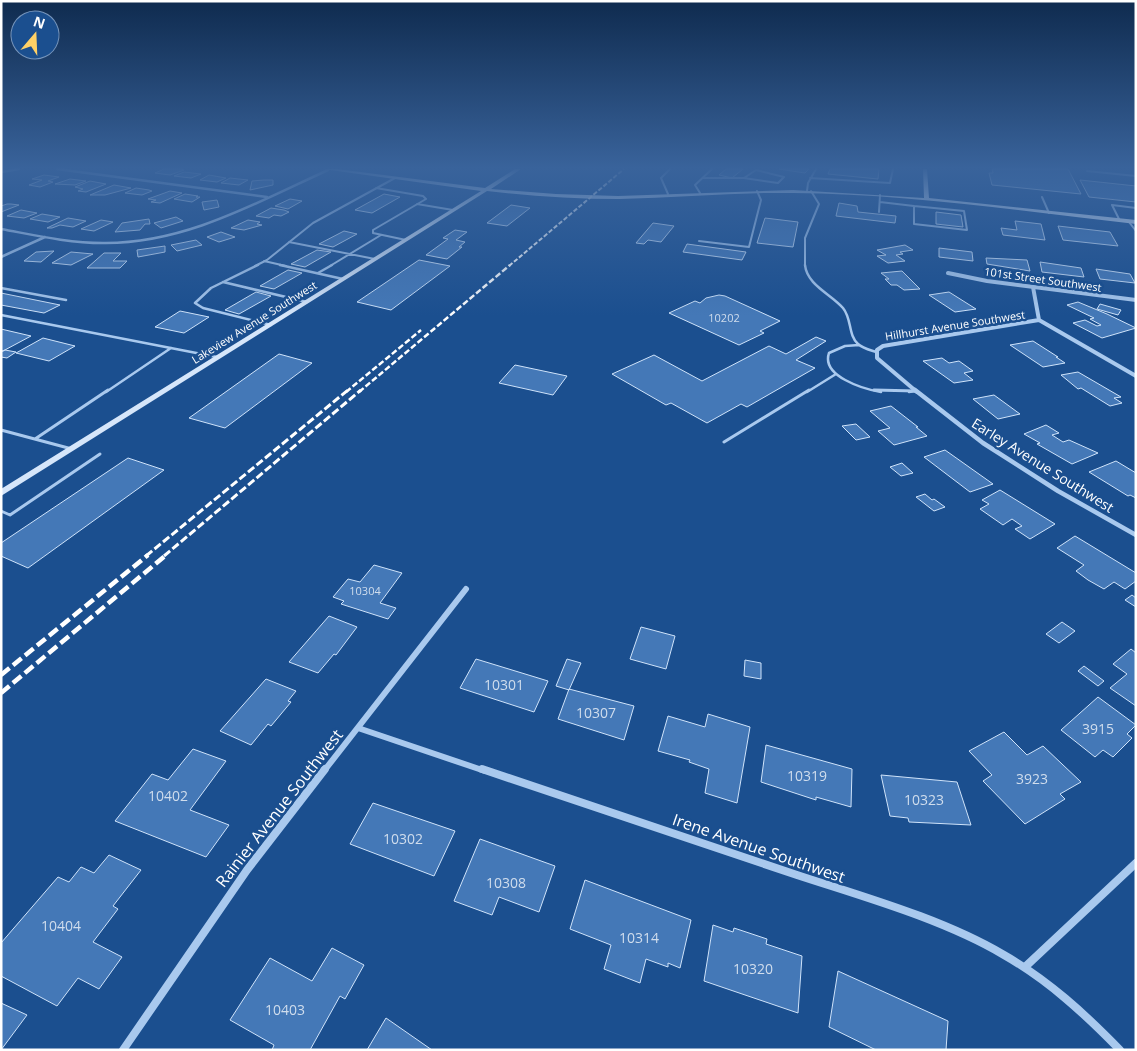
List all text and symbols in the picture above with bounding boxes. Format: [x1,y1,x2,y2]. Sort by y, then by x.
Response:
north arrow [10,10,60,60]
text: N [31,11,48,33]
street label: 101st Street Southwest [983,263,1103,295]
street label: Lakeview Avenue Southwest [189,277,319,367]
street label: Hillhurst Avenue Southwest [884,307,1026,343]
house number: 10202 [708,310,740,325]
street label: Earley Avenue Southwest [968,413,1118,517]
house number: 10304 [349,583,381,598]
house number: 10301 [484,675,524,694]
house number: 10307 [576,703,616,722]
house number: 3915 [1082,719,1114,738]
street label: Rainier Avenue Southwest [210,724,348,891]
house number: 10319 [787,766,827,785]
house number: 3923 [1016,769,1048,788]
house number: 10402 [148,786,188,805]
house number: 10323 [904,790,944,809]
street label: Irene Avenue Southwest [670,808,849,888]
house number: 10302 [383,829,423,848]
house number: 10308 [486,873,526,892]
house number: 10404 [41,916,81,935]
house number: 10314 [619,928,659,947]
house number: 10320 [733,959,773,978]
house number: 10403 [265,1000,305,1019]

